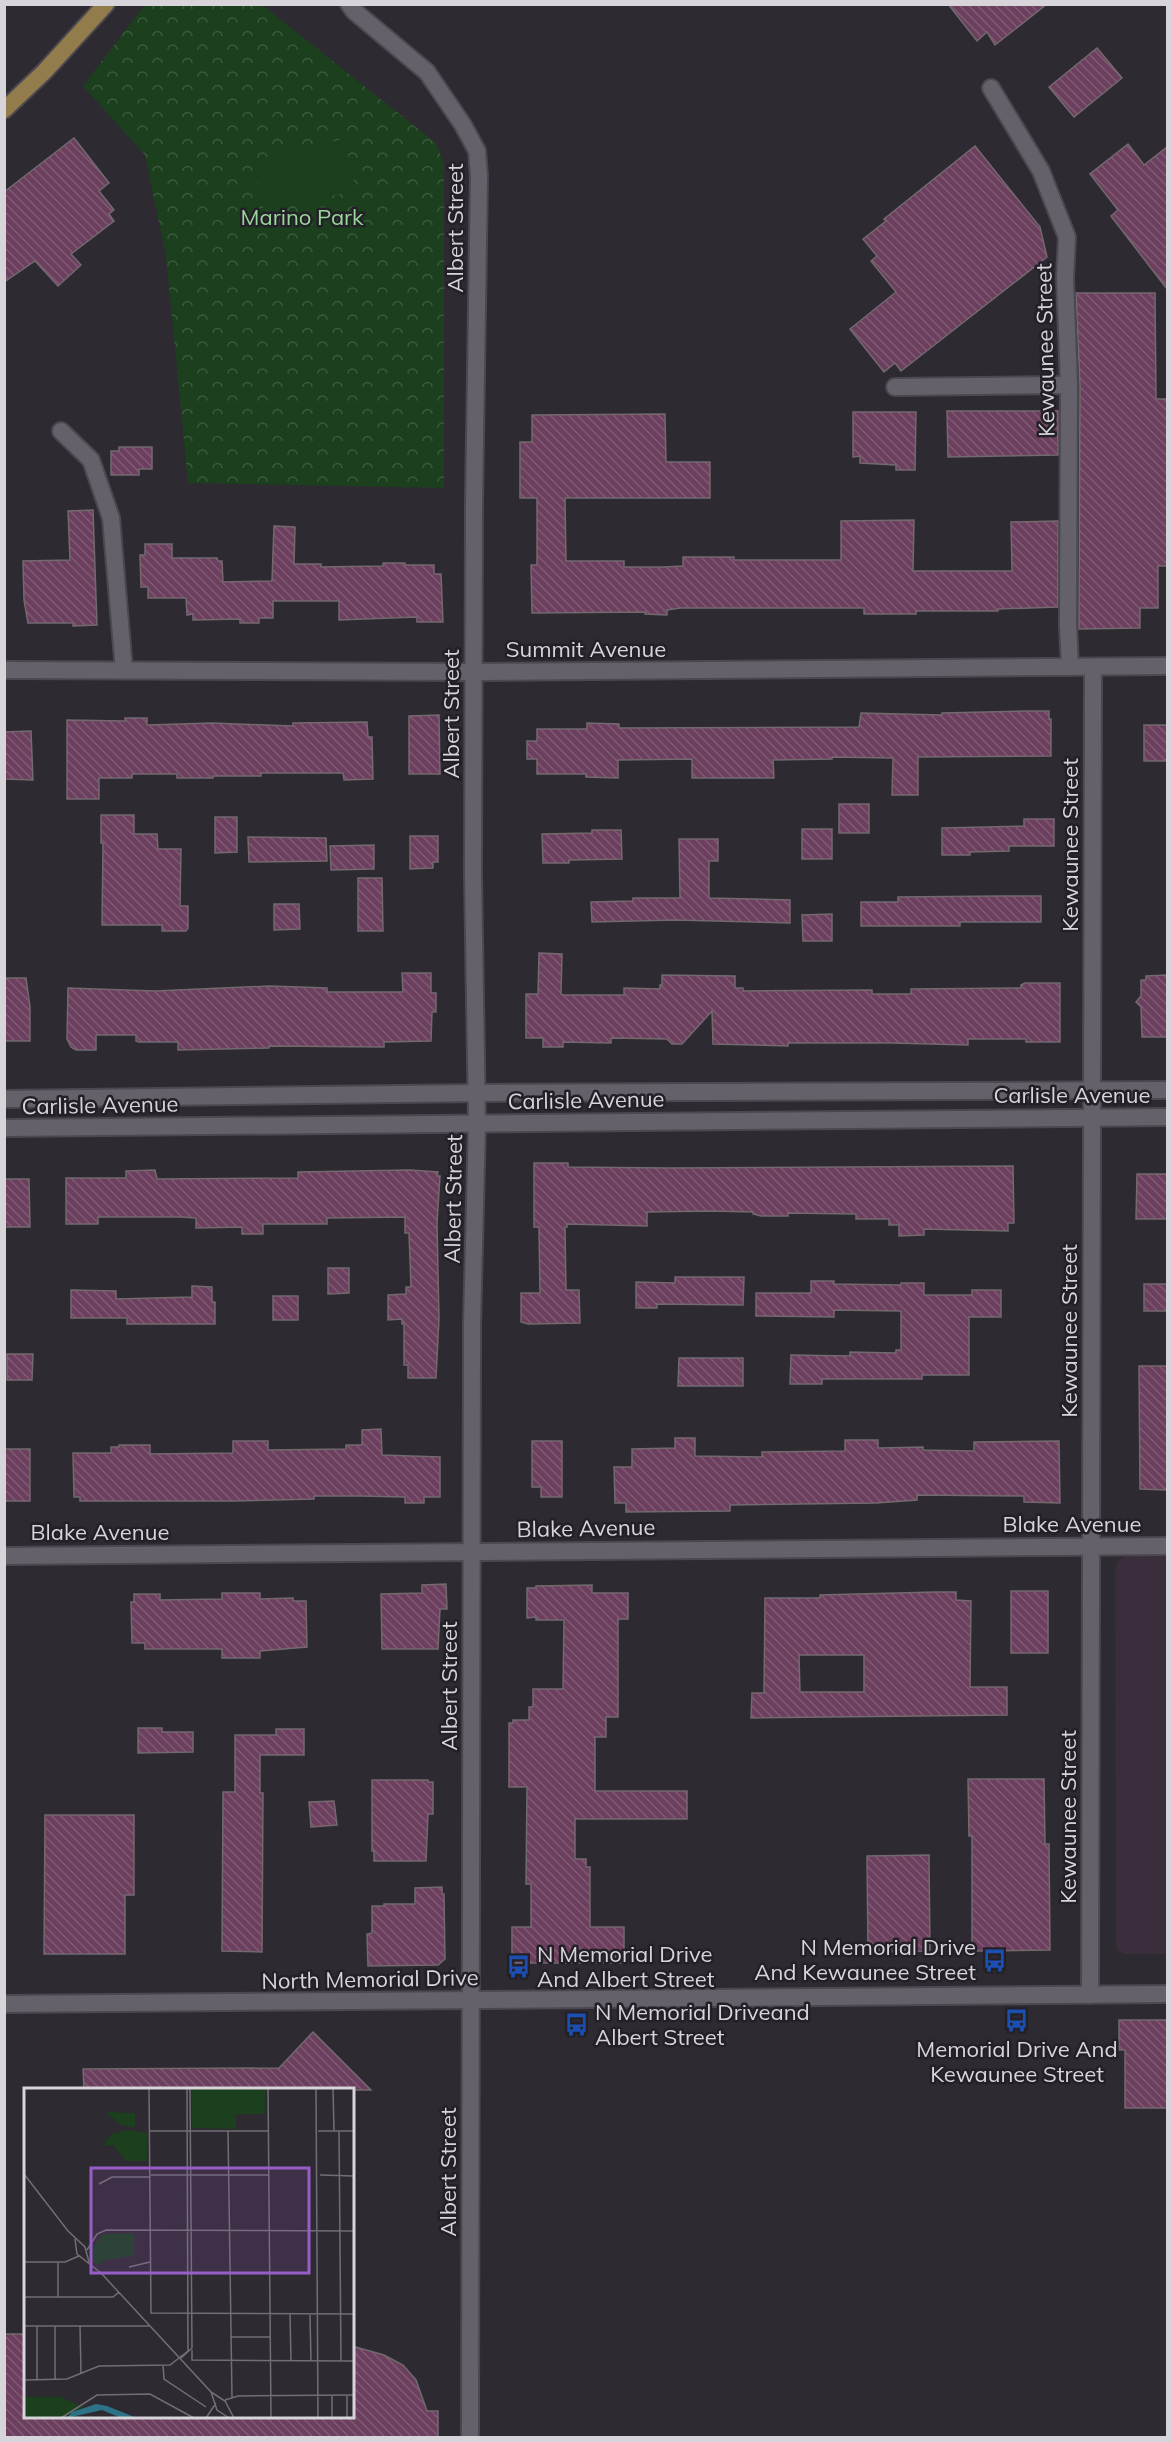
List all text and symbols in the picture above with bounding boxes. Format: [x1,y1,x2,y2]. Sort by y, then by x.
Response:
street label: Albert Street [441,163,469,293]
park label: Marino Park [241,203,364,231]
street label: Kewaunee Street [1029,263,1061,437]
street label: Summit Avenue [506,635,666,663]
street label: Albert Street [437,649,465,779]
street label: Kewaunee Street [1056,758,1084,932]
street label: Carlisle Avenue [994,1081,1150,1109]
street label: Carlisle Avenue [507,1085,665,1115]
street label: Carlisle Avenue [21,1090,179,1120]
street label: Albert Street [438,1134,468,1264]
street label: Kewaunee Street [1055,1244,1083,1418]
street label: Blake Avenue [1003,1510,1141,1538]
street label: Blake Avenue [516,1513,656,1543]
street label: Blake Avenue [31,1518,169,1546]
street label: Albert Street [435,1621,463,1751]
street label: Kewaunee Street [1054,1730,1082,1904]
place label: N Memorial Drive And Kewaunee Street [754,1933,976,1986]
place label: N Memorial Drive And Albert Street [537,1940,715,1993]
bus stop icon: N Memorial Drive And Kewaunee Street [981,1947,1007,1973]
bus stop icon: N Memorial Drive And Albert Street [506,1954,532,1980]
street label: North Memorial Drive [261,1963,479,1995]
place label: N Memorial Driveand Albert Street [595,1998,810,2051]
bus stop icon: Memorial Drive And Kewaunee Street [1004,2007,1030,2033]
bus stop icon: N Memorial Driveand Albert Street [564,2012,590,2038]
place label: Memorial Drive And Kewaunee Street [916,2035,1118,2088]
inset map [24,2088,354,2418]
street label: Albert Street [434,2107,462,2237]

